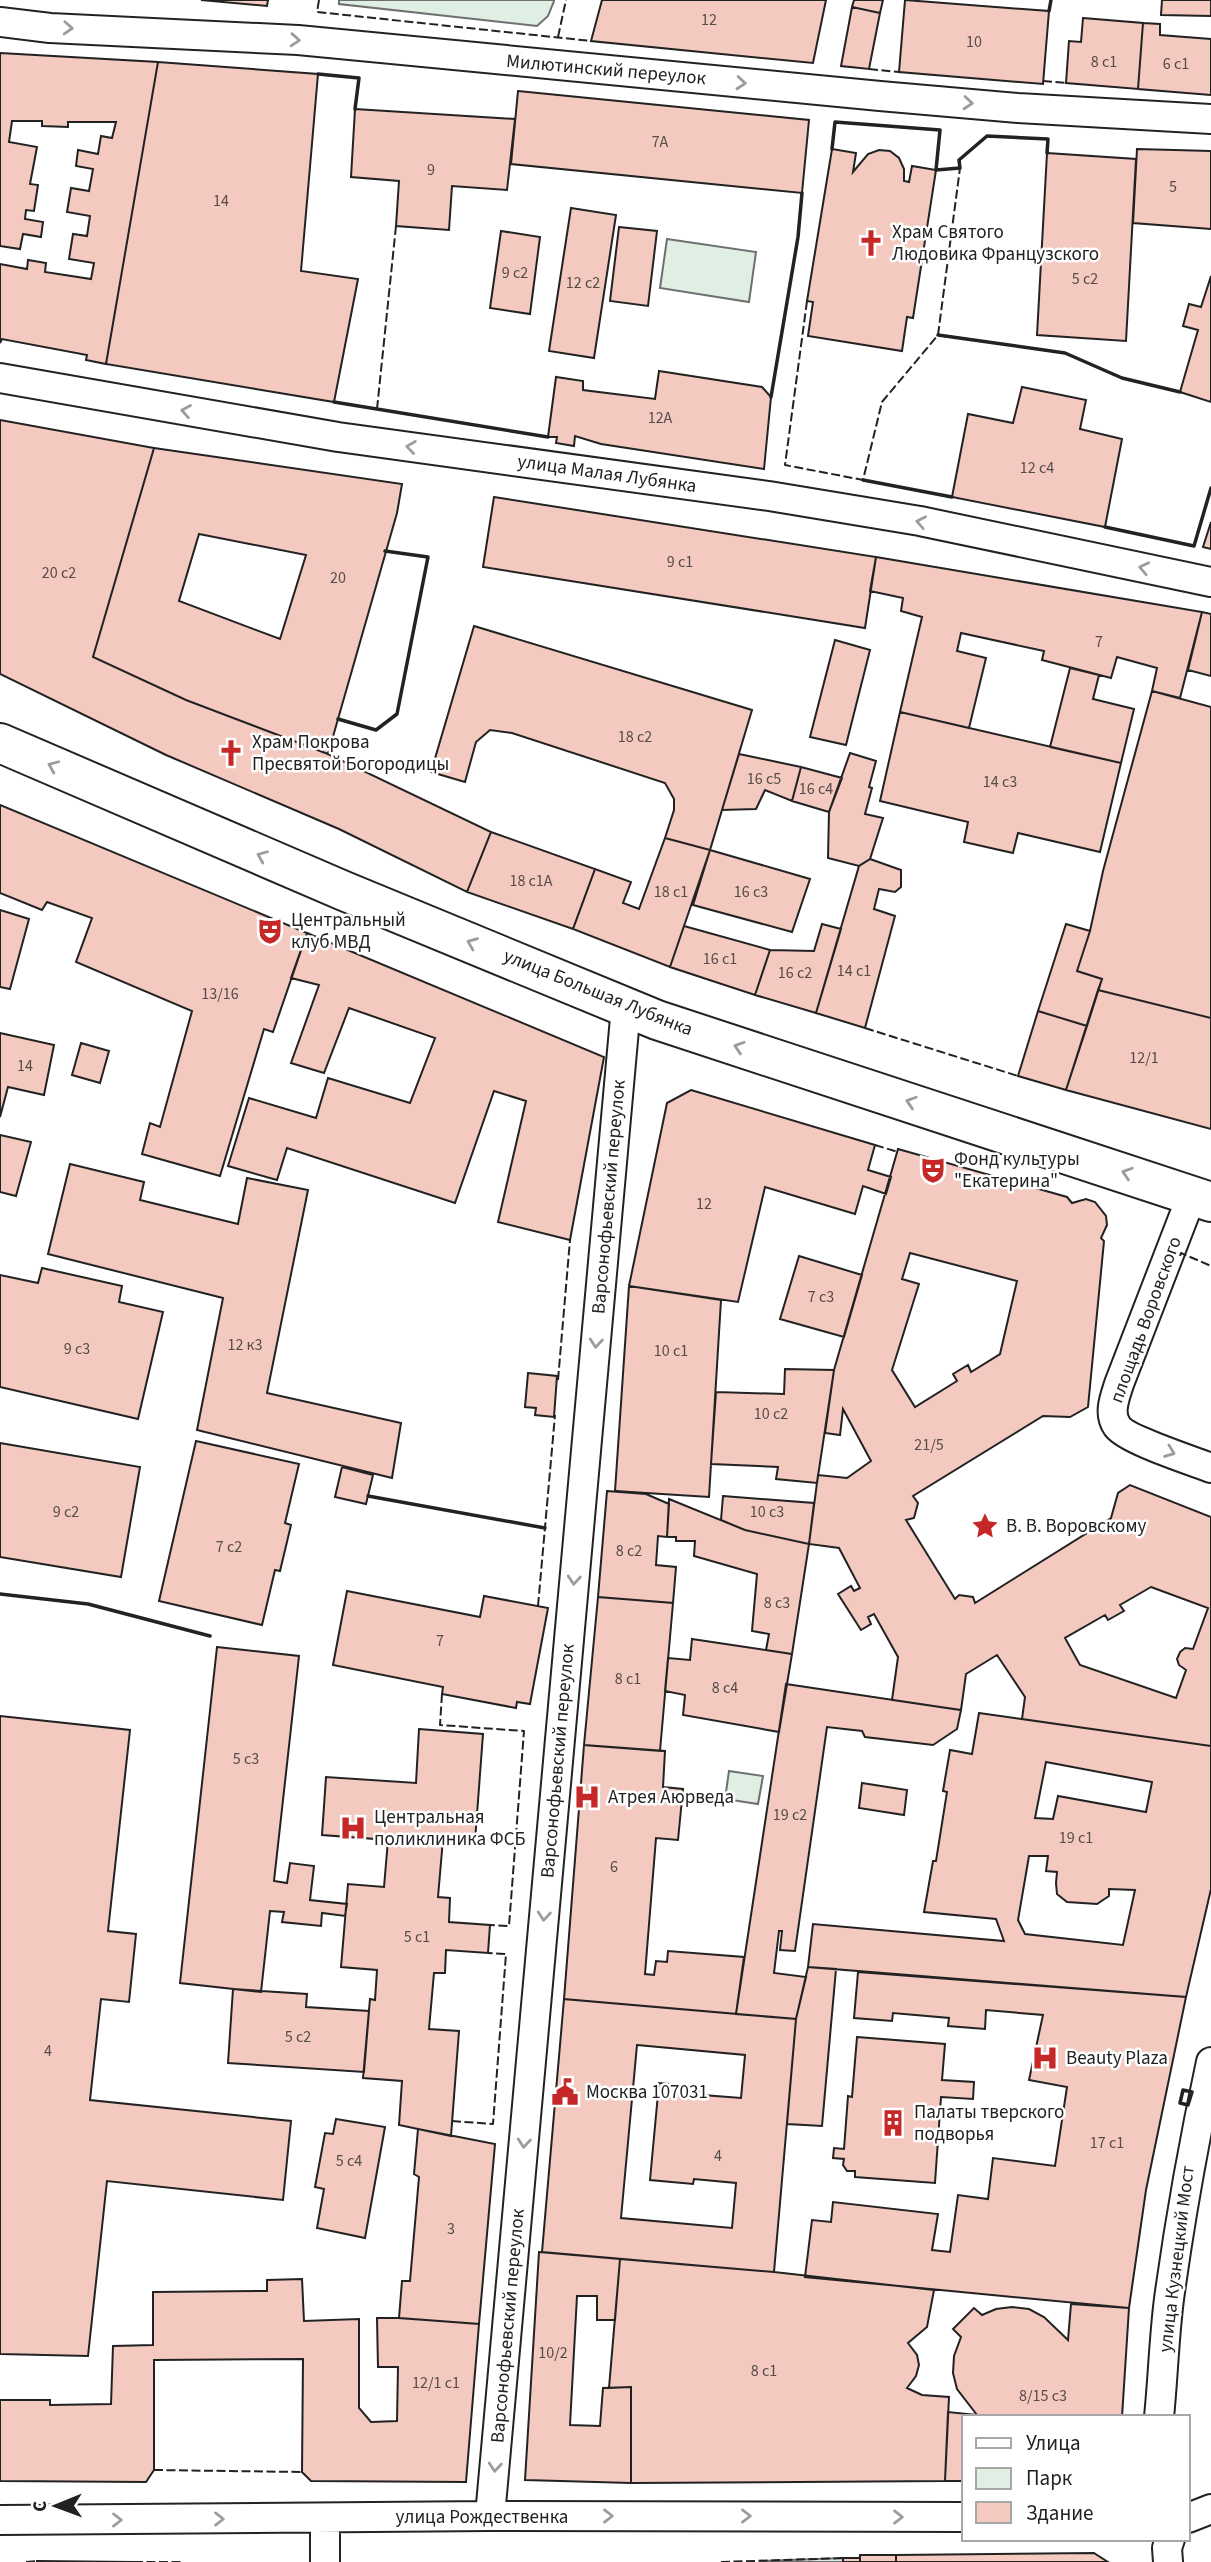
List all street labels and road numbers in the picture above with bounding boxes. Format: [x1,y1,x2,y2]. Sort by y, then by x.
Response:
street label: Милютинский переулок [505,48,708,92]
street label: улица Малая Лубянка [516,448,698,500]
street label: улица Большая Лубянка [499,943,697,1043]
street label: Варсонофьевский переулок [585,1078,633,1315]
street label: площадь Воровского [1103,1233,1189,1407]
street label: Варсонофьевский переулок [534,1642,582,1879]
street label: улица Кузнецкий Мост [1152,2164,1202,2354]
street label: Варсонофьевский переулок [484,2207,532,2444]
street label: улица Рождественка [396,2504,568,2531]

